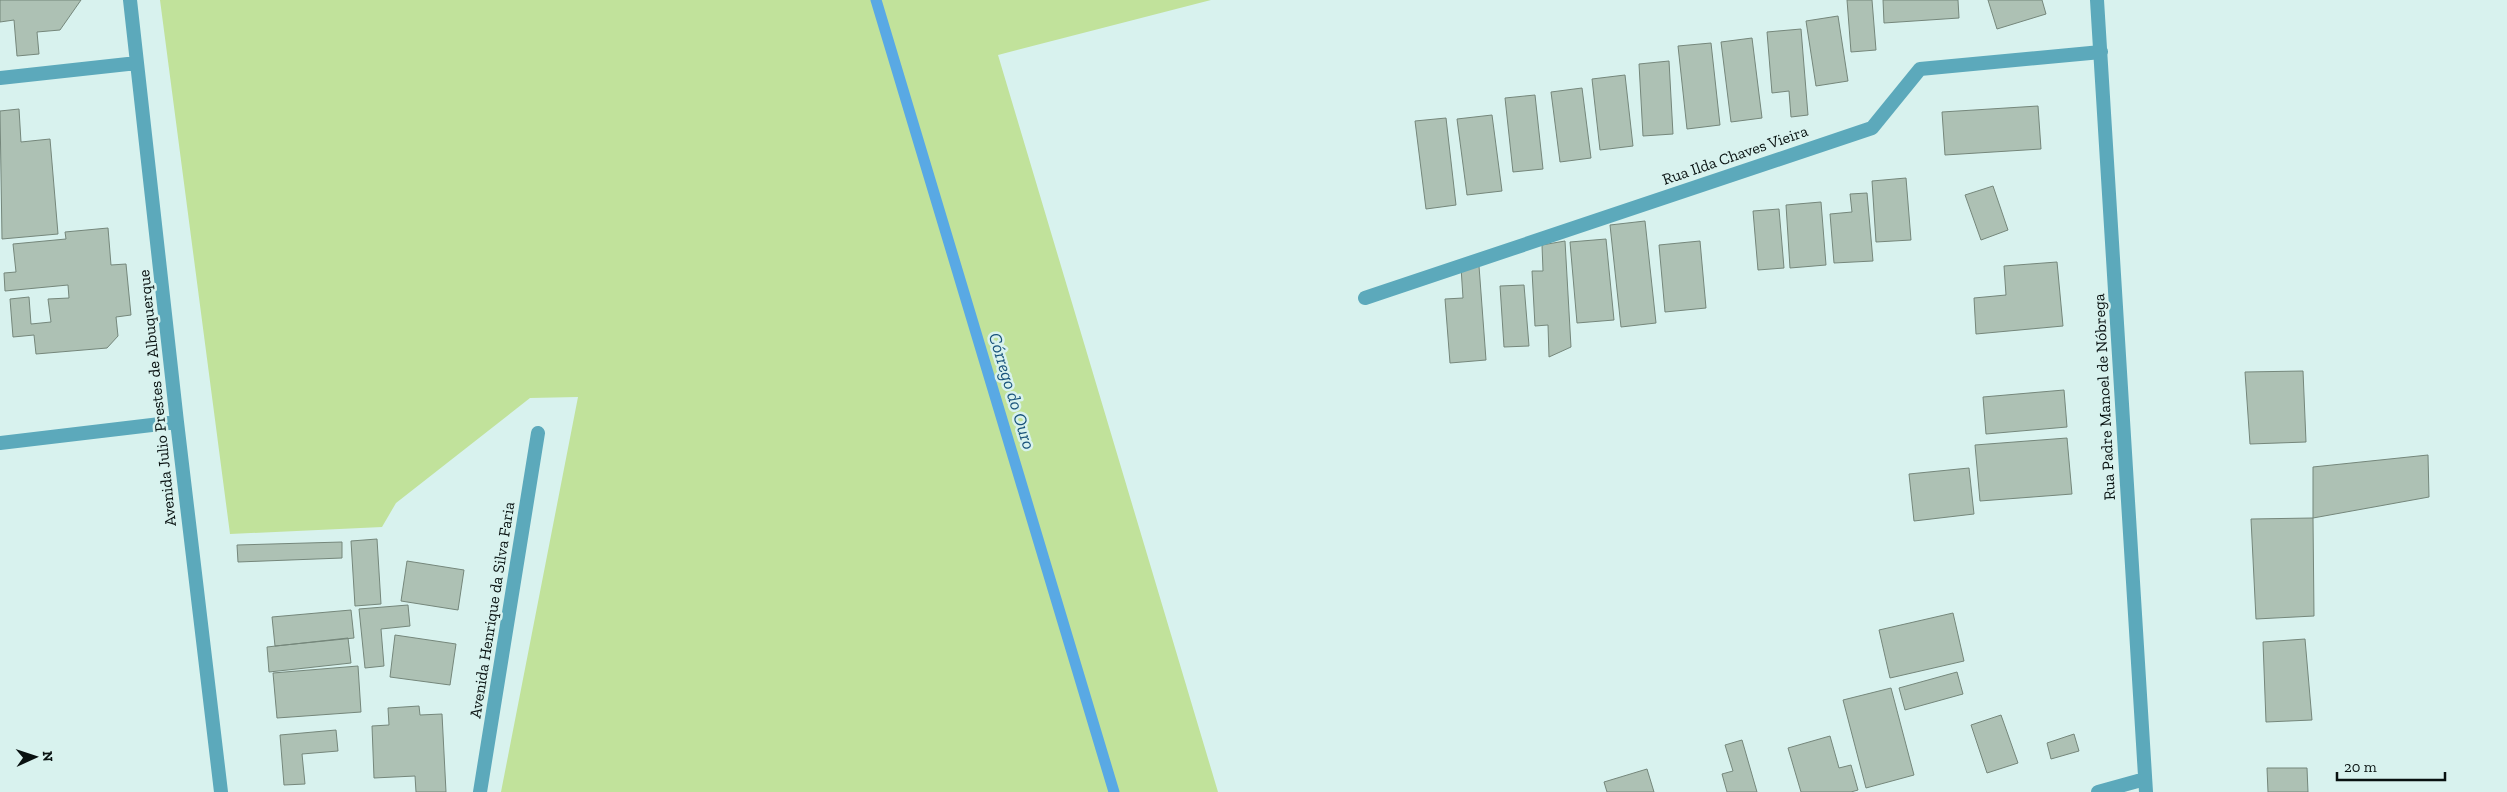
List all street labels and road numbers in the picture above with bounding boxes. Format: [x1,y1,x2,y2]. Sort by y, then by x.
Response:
street label: Rua Ilda Chaves Vieira [1660,121,1811,189]
street label: Avenida Julio Prestes de Albuquerque [134,269,180,527]
street label: Rua Padre Manoel de Nóbrega [2089,293,2119,501]
street label: Avenida Henrique da Silva Faria [465,500,519,720]

